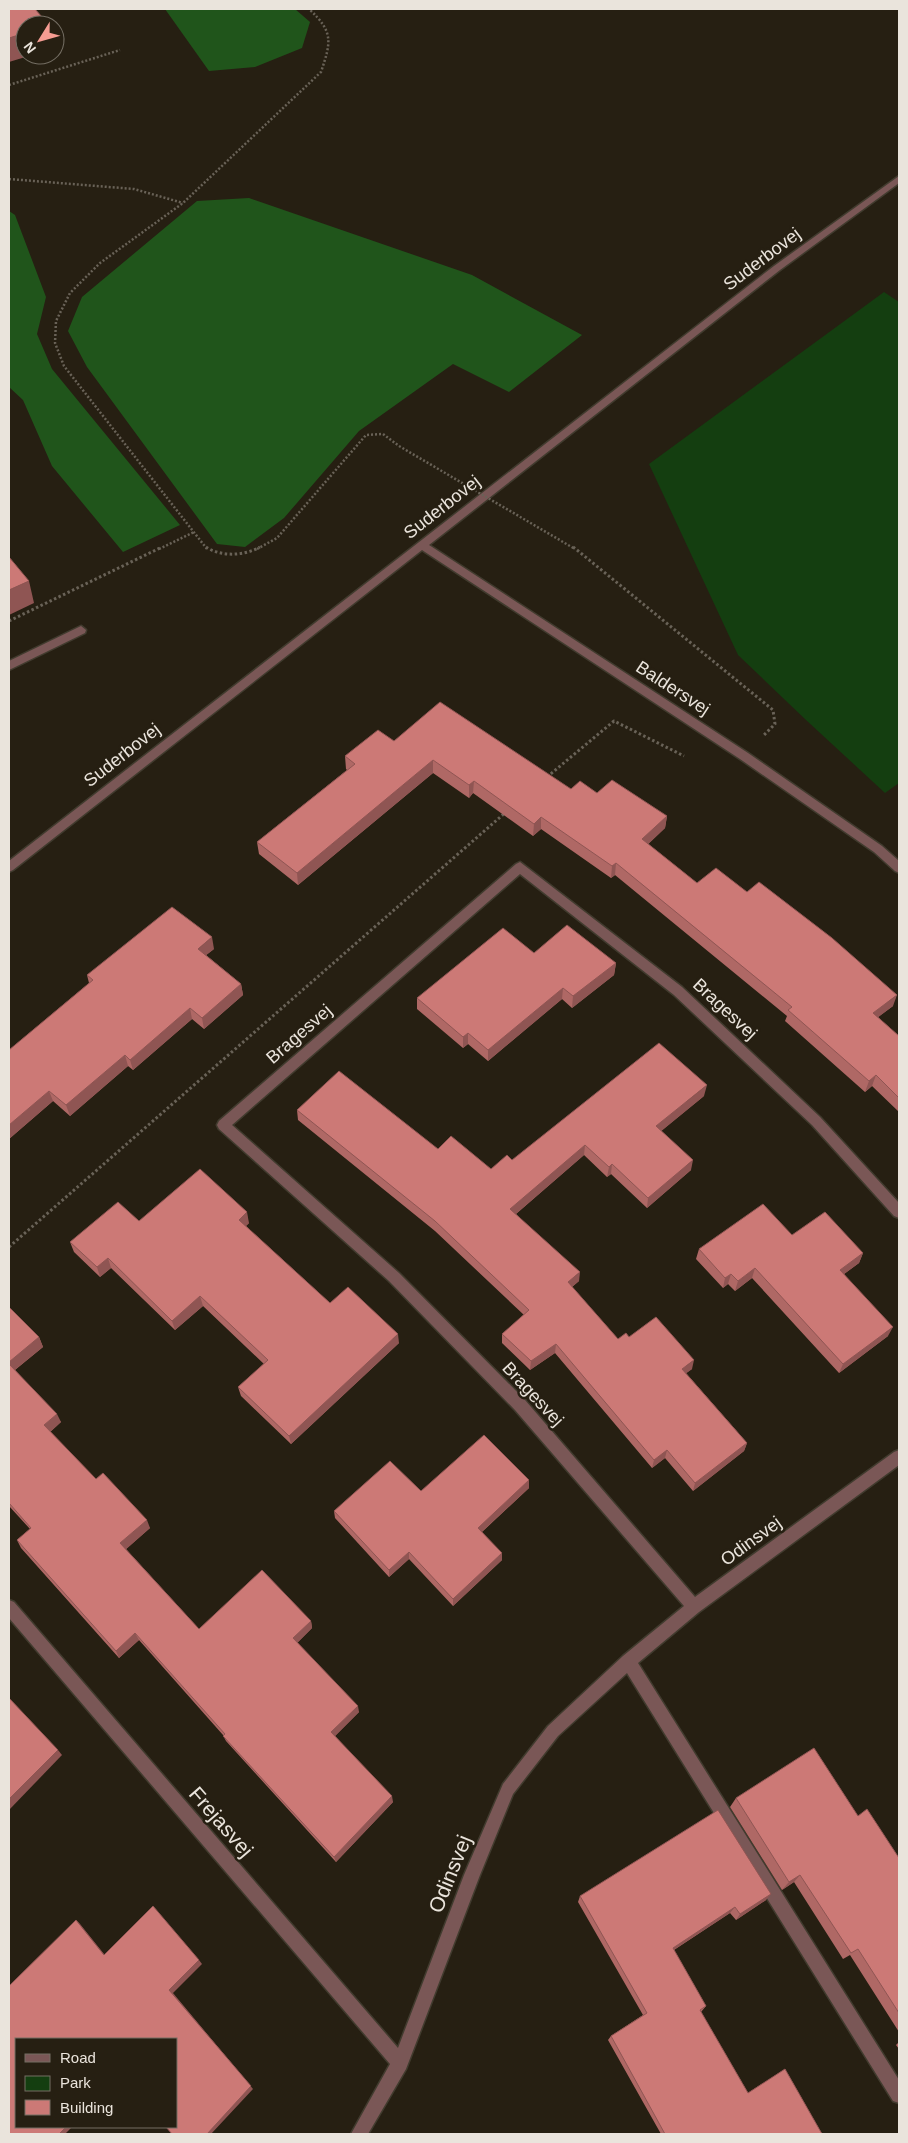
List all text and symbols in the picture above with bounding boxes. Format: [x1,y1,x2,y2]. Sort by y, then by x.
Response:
north arrow [15,15,65,65]
text: N [20,39,39,57]
street label: Suderbovej [720,224,804,294]
street label: Suderbovej [400,471,484,543]
street label: Baldersvej [632,657,714,719]
street label: Suderbovej [80,719,164,791]
street label: Bragesvej [689,974,761,1044]
street label: Bragesvej [262,1000,336,1068]
street label: Bragesvej [498,1358,568,1430]
street label: Odinsvej [717,1512,785,1570]
street label: Frejasvej [185,1782,258,1861]
street label: Odinsvej [424,1832,476,1916]
legend [15,2038,178,2128]
text: Road [60,2049,96,2066]
text: Park [60,2074,91,2091]
text: Building [60,2099,113,2116]

